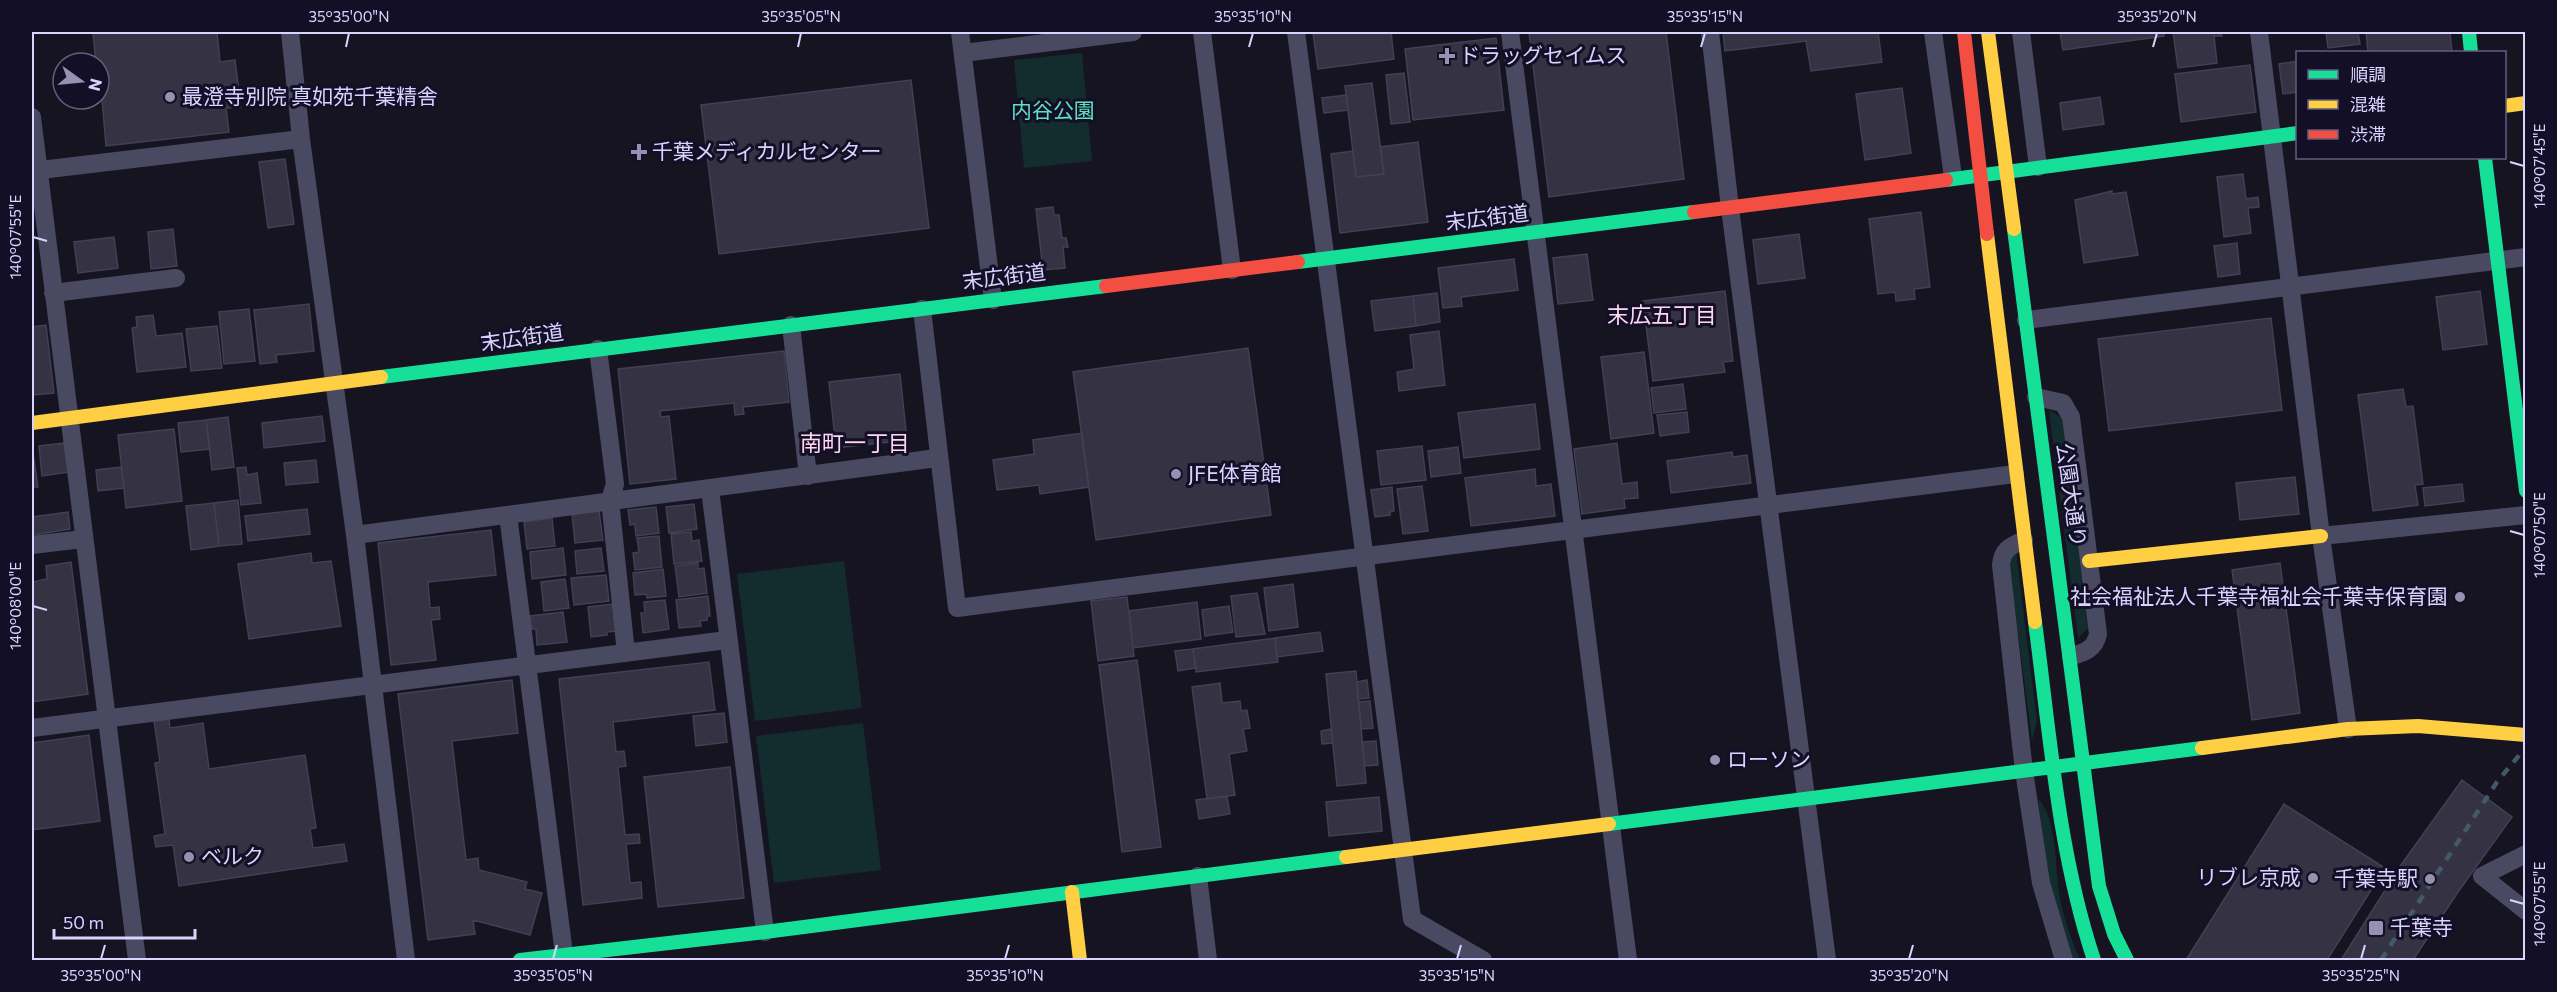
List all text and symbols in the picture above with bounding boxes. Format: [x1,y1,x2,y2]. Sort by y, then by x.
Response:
text: 35°35'00"N [309,7,389,25]
text: 35°35'05"N [761,7,841,25]
text: 35°35'10"N [1214,7,1292,25]
text: 35°35'15"N [1667,7,1743,25]
text: 35°35'20"N [2117,7,2197,25]
place label: ドラッグセイムス [1459,42,1627,67]
marker: ドラッグセイムス [1440,49,1454,63]
north arrow [51,51,111,111]
legend [2296,51,2506,159]
text: 順調 [2350,63,2386,85]
text: N [85,77,107,93]
place label: 最澄寺別院 真如苑千葉精舎 [182,83,438,108]
marker: 最澄寺別院 真如苑千葉精舎 [163,90,177,104]
text: 混雑 [2350,93,2386,115]
park label: 内谷公園 [1011,97,1095,122]
text: 渋滞 [2350,123,2386,145]
text: 140°07'45"E [2530,123,2548,209]
place label: 千葉メディカルセンター [652,138,882,163]
marker: 千葉メディカルセンター [630,143,648,161]
text: 140°07'55"E [6,195,24,279]
street label: 末広街道 [1444,199,1530,234]
street label: 末広街道 [961,258,1047,293]
district label: 末広五丁目 [1607,301,1717,328]
street label: 末広街道 [478,318,565,355]
district label: 南町一丁目 [800,429,910,456]
street label: 公園大通り [2053,441,2092,549]
place label: JFE体育館 [1188,460,1282,485]
marker: JFE体育館 [1169,467,1183,481]
text: 140°07'50"E [2530,492,2548,578]
text: 140°08'00"E [6,562,24,650]
place label: 社会福祉法人千葉寺福祉会千葉寺保育園 [2070,583,2448,608]
marker: 社会福祉法人千葉寺福祉会千葉寺保育園 [2453,590,2467,604]
place label: ローソン [1727,746,1811,771]
marker: ローソン [1708,753,1722,767]
place label: ベルク [201,843,264,868]
marker: ベルク [182,850,196,864]
text: 140°07'55"E [2530,862,2548,946]
place label: リブレ京成 [2196,864,2301,889]
place label: 千葉寺駅 [2334,865,2418,890]
marker: リブレ京成 [2306,871,2320,885]
marker: 千葉寺駅 [2423,872,2437,886]
scale bar [54,902,195,940]
text: 50 m [63,911,104,933]
place label: 千葉寺 [2390,914,2453,939]
marker: 千葉寺 [2367,919,2385,937]
text: 35°35'00"N [61,966,141,984]
text: 35°35'05"N [513,966,593,984]
text: 35°35'10"N [966,966,1044,984]
text: 35°35'15"N [1419,966,1495,984]
text: 35°35'20"N [1869,966,1949,984]
text: 35°35'25"N [2322,966,2400,984]

